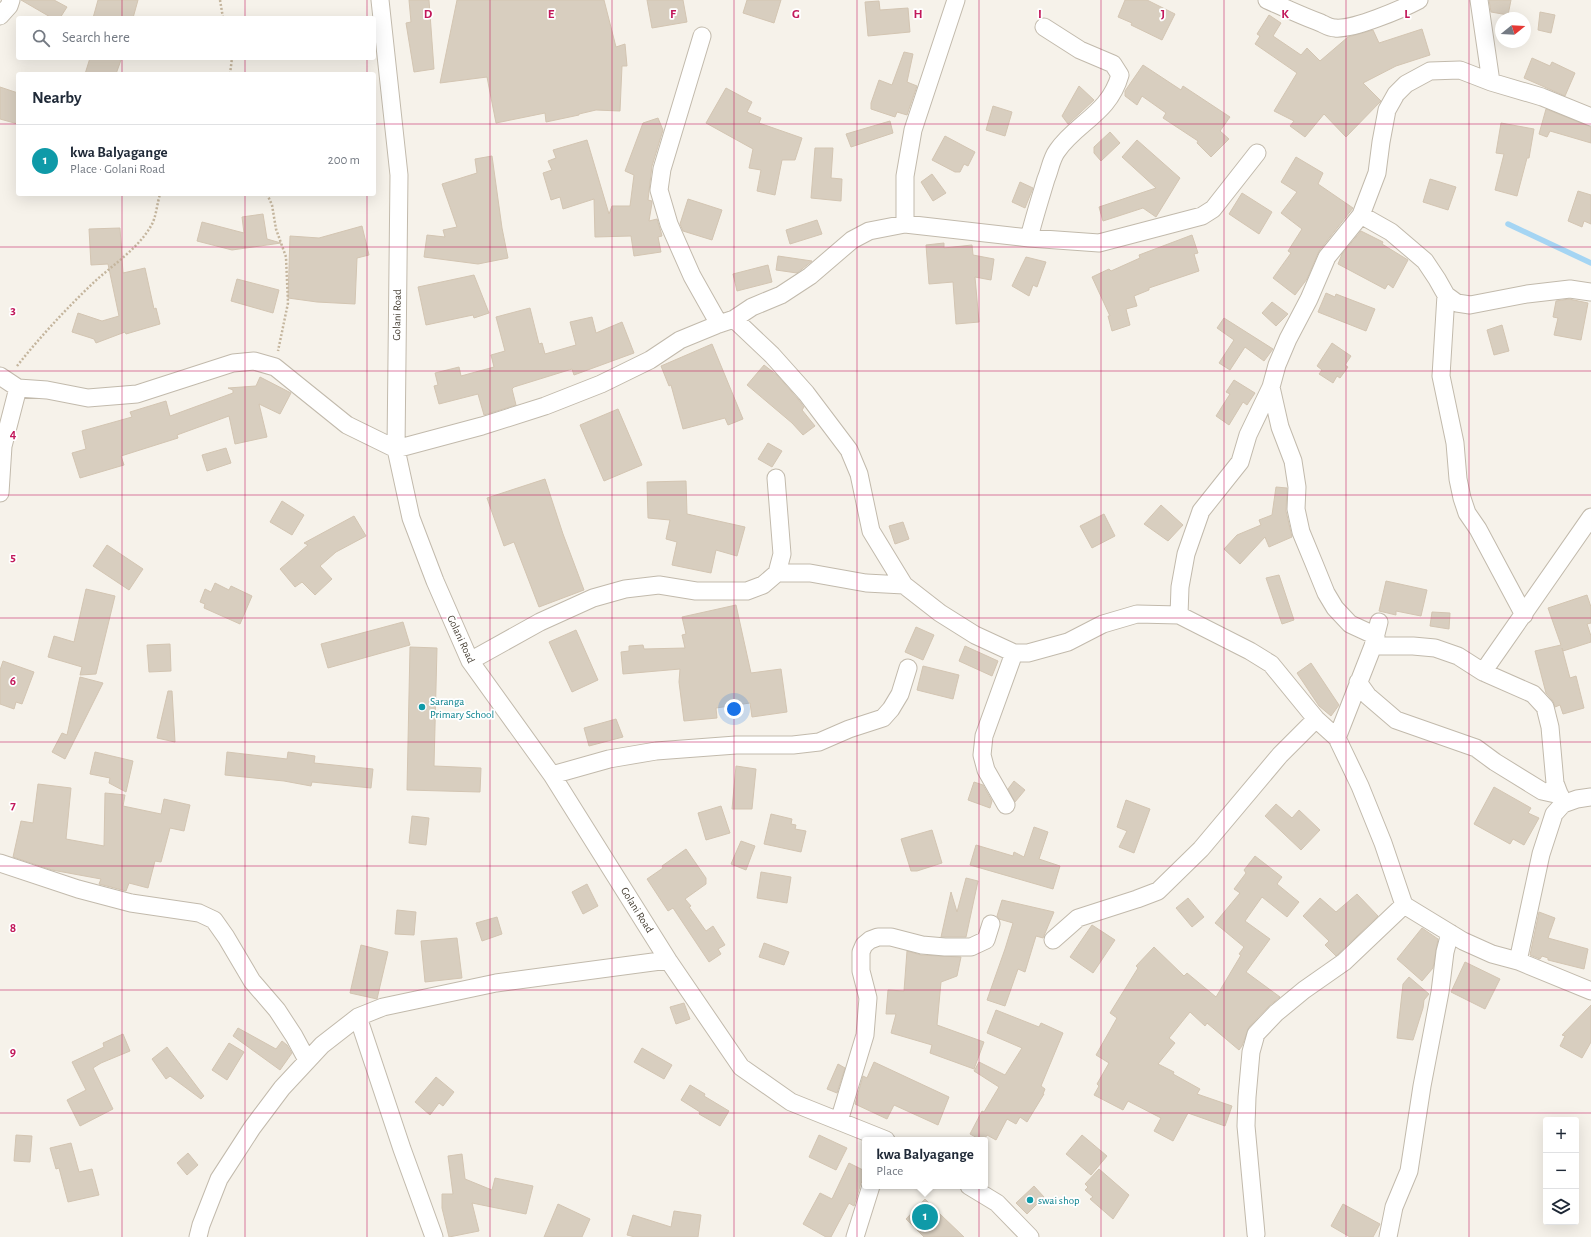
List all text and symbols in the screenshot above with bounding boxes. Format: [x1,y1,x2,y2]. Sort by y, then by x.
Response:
text: D [424,8,433,21]
text: E [548,8,555,21]
text: F [670,8,677,21]
text: G [792,8,800,21]
text: H [913,8,923,21]
text: I [1038,8,1042,21]
text: J [1161,8,1165,21]
text: K [1281,8,1289,21]
text: L [1404,8,1410,21]
north arrow [1495,12,1531,48]
search box [16,16,376,60]
icon: search [30,27,52,49]
text: Search here [62,30,130,45]
text: Nearby [32,89,82,106]
text: kwa Balyagange [70,145,168,160]
text: 1 [43,154,47,167]
text: 200 m [328,154,360,167]
text: Place · Golani Road [70,163,165,176]
street label: Golani Road [391,289,403,341]
text: 3 [10,304,16,317]
text: 4 [10,428,17,441]
text: 5 [10,551,16,564]
street label: Golani Road [445,613,477,665]
text: 6 [10,675,16,688]
place label: Saranga Primary School [430,696,494,720]
your location [724,699,744,719]
marker: Saranga Primary School [417,702,427,712]
text: 7 [10,799,16,812]
street label: Golani Road [619,885,655,935]
text: 8 [10,922,16,935]
text: 9 [10,1046,16,1059]
map controls [1543,1117,1579,1225]
button: + [1543,1117,1579,1153]
popup [862,1137,988,1189]
text: kwa Balyagange [876,1147,974,1162]
button: − [1543,1153,1579,1189]
text: Place [876,1165,903,1178]
button: layers [1543,1189,1579,1225]
marker: swai shop [1025,1195,1035,1205]
place label: swai shop [1038,1195,1080,1206]
pin: 1 [912,1202,938,1232]

